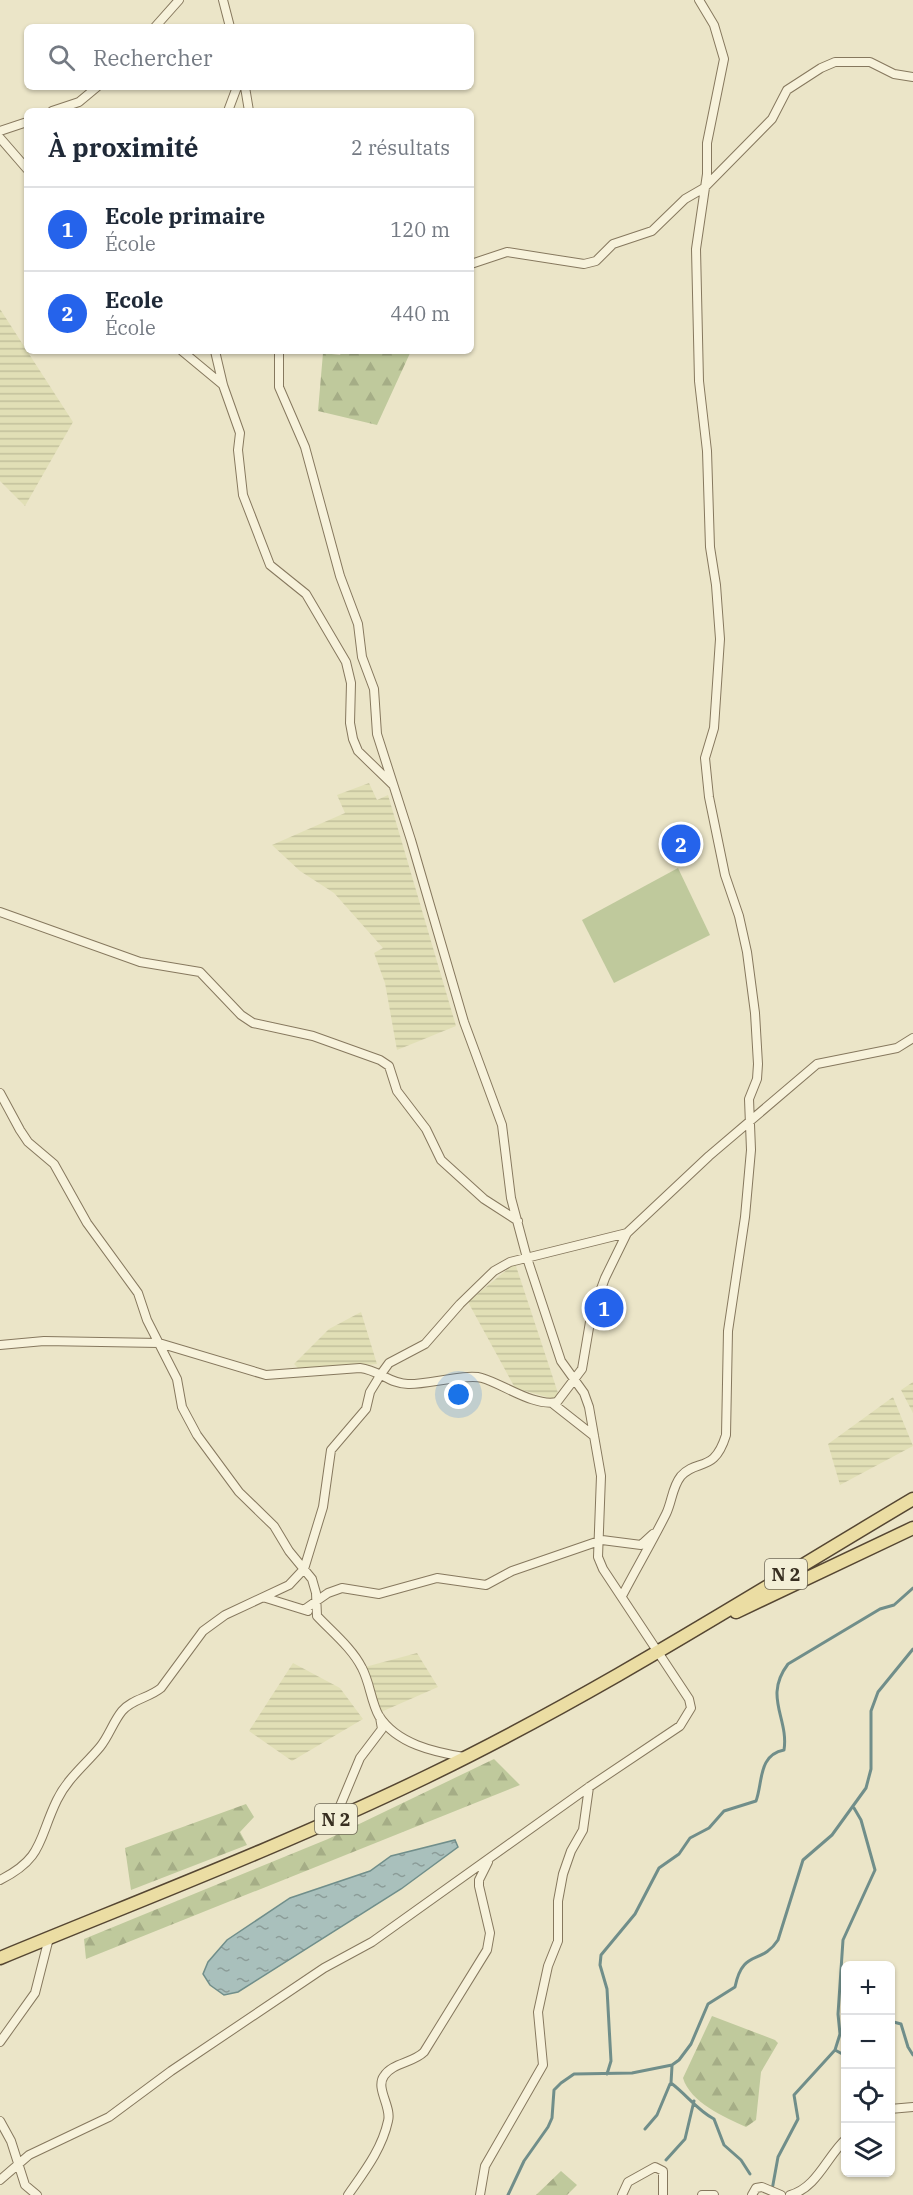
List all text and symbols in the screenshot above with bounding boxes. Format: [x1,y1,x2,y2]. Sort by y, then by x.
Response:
search box [24,24,474,90]
icon: search [45,41,78,74]
text: Rechercher [93,43,212,72]
text: À proximité [48,130,199,164]
text: 2 résultats [351,134,450,161]
text: Ecole primaire [105,201,265,230]
text: 1 [62,216,74,243]
text: 120 m [390,216,450,243]
text: École [105,230,156,257]
text: Ecole [105,285,163,314]
text: 2 [62,300,74,327]
text: 440 m [390,300,450,327]
text: École [105,314,156,341]
pin: 2 [662,822,700,866]
pin: 1 [584,1286,624,1330]
your location [444,1380,473,1409]
road number: N 2 [765,1559,807,1589]
road number: N 2 [315,1804,357,1834]
map controls [841,1961,895,2177]
button: + [841,1961,895,2015]
button: − [841,2015,895,2069]
button: locate [841,2069,895,2123]
button: layers [841,2123,895,2177]

